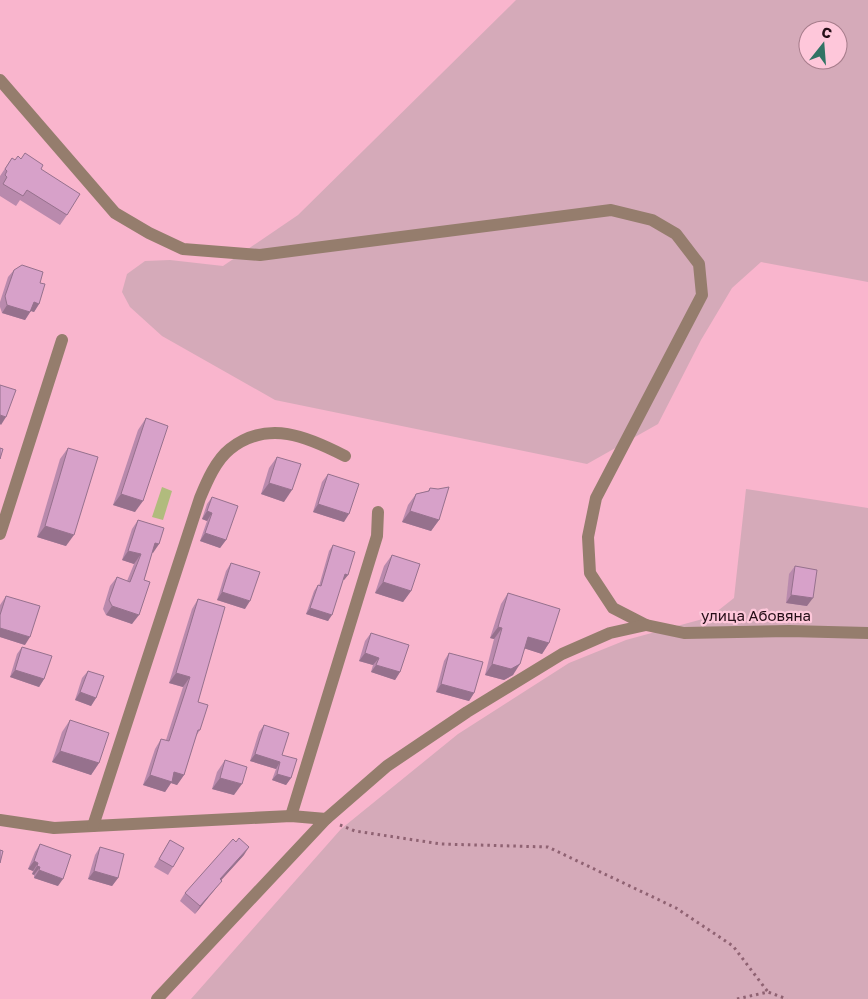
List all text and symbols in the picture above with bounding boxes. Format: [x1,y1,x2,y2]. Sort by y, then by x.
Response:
north arrow [798,20,848,70]
text: С [820,23,834,42]
street label: улица Абовяна [701,606,811,624]

